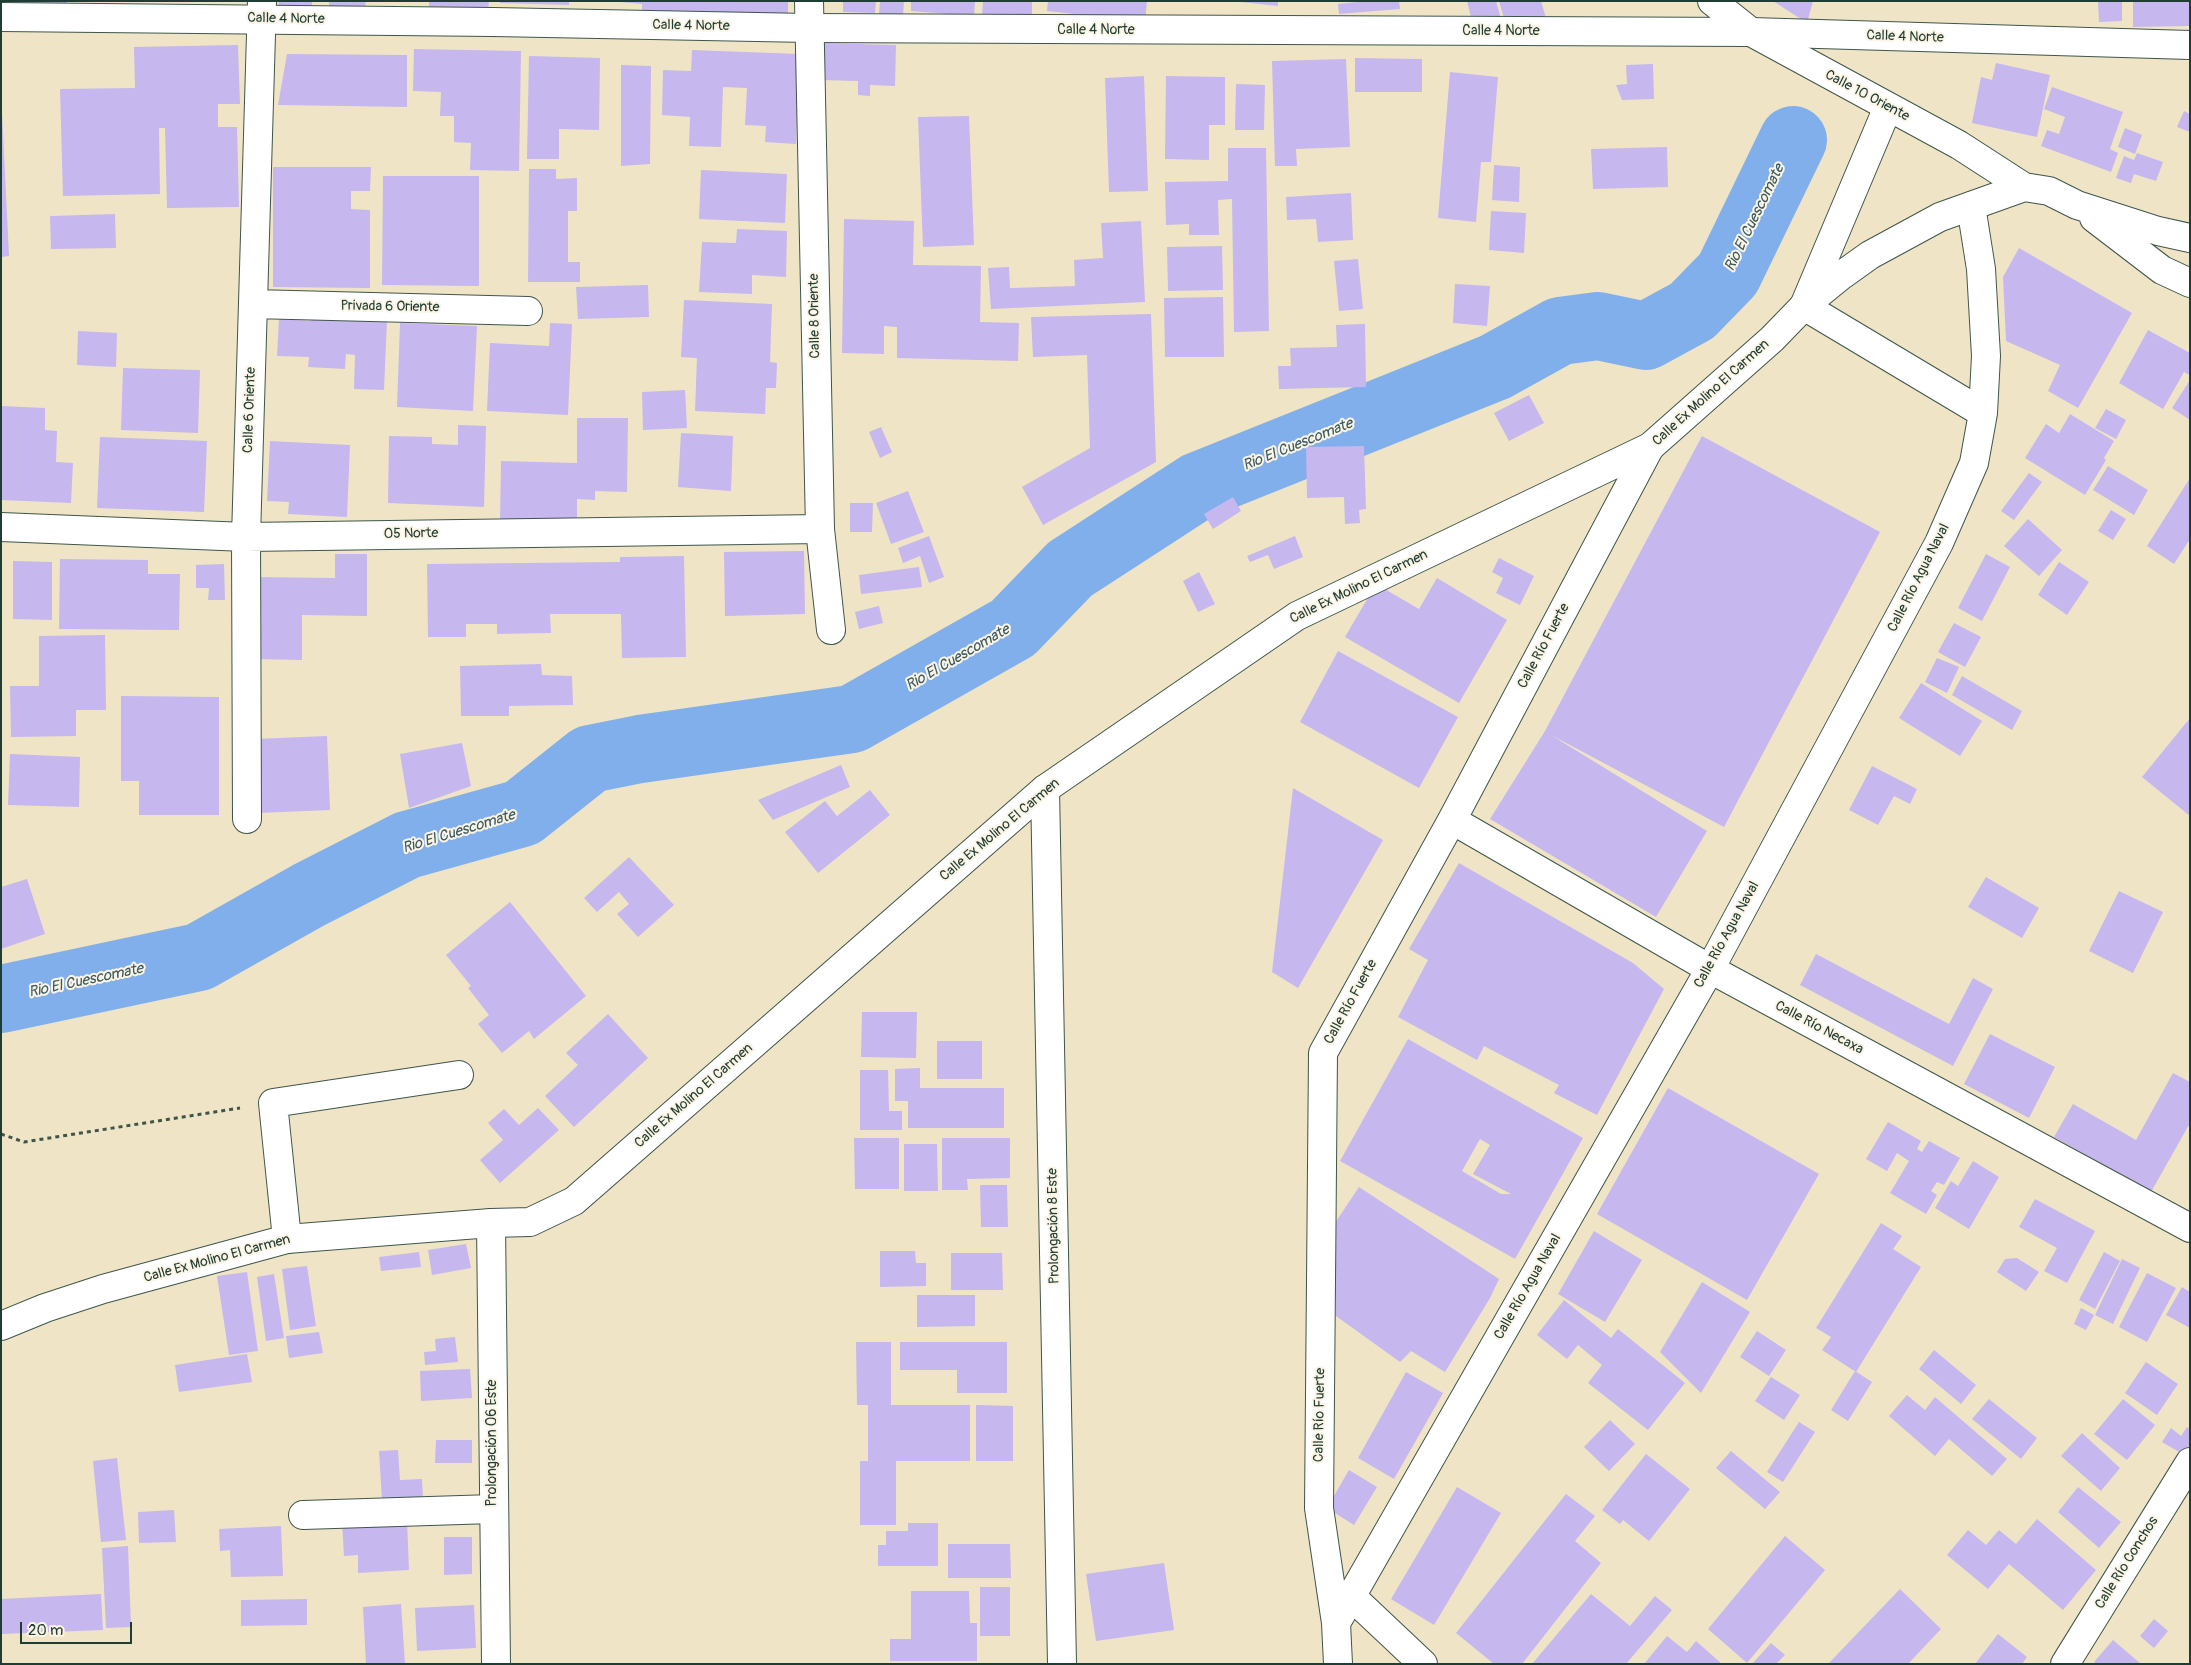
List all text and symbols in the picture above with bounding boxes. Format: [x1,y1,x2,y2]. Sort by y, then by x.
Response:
street label: Calle 4 Norte [247,10,325,28]
street label: Calle 4 Norte [652,17,730,35]
street label: Calle 4 Norte [1057,22,1135,38]
street label: Calle 4 Norte [1462,23,1540,39]
street label: Calle 4 Norte [1866,27,1944,47]
street label: Calle 10 Oriente [1822,67,1912,125]
water label: Rio El Cuescomate [1721,162,1789,274]
street label: Calle 8 Oriente [806,273,824,359]
street label: Privada 6 Oriente [340,298,440,316]
street label: Calle Ex Molino El Carmen [1649,336,1773,450]
street label: Calle 6 Oriente [240,367,260,453]
water label: Rio El Cuescomate [1241,415,1355,475]
street label: Calle Río Agua Naval [1884,521,1954,635]
street label: 05 Norte [384,525,438,543]
street label: Calle Ex Molino El Carmen [1287,546,1431,628]
street label: Calle Río Fuerte [1514,600,1574,692]
water label: Rio El Cuescomate [903,621,1013,695]
street label: Calle Ex Molino El Carmen [937,775,1063,885]
water label: Rio El Cuescomate [401,806,517,858]
street label: Calle Río Agua Naval [1691,879,1763,991]
street label: Calle Río Fuerte [1321,957,1381,1047]
water label: Rio El Cuescomate [27,960,145,1002]
street label: Calle Río Necaxa [1772,998,1866,1058]
street label: Calle Ex Molino El Carmen [631,1040,757,1152]
street label: Prolongación 8 Este [1045,1168,1063,1284]
street label: Calle Ex Molino El Carmen [142,1231,292,1287]
street label: Calle Río Agua Naval [1491,1231,1565,1343]
street label: Calle Río Fuerte [1311,1368,1329,1462]
street label: Prolongación 06 Este [484,1380,500,1506]
street label: Calle Río Conchos [2092,1514,2162,1612]
scale bar [22,1612,135,1644]
text: 20 m [28,1621,63,1640]

